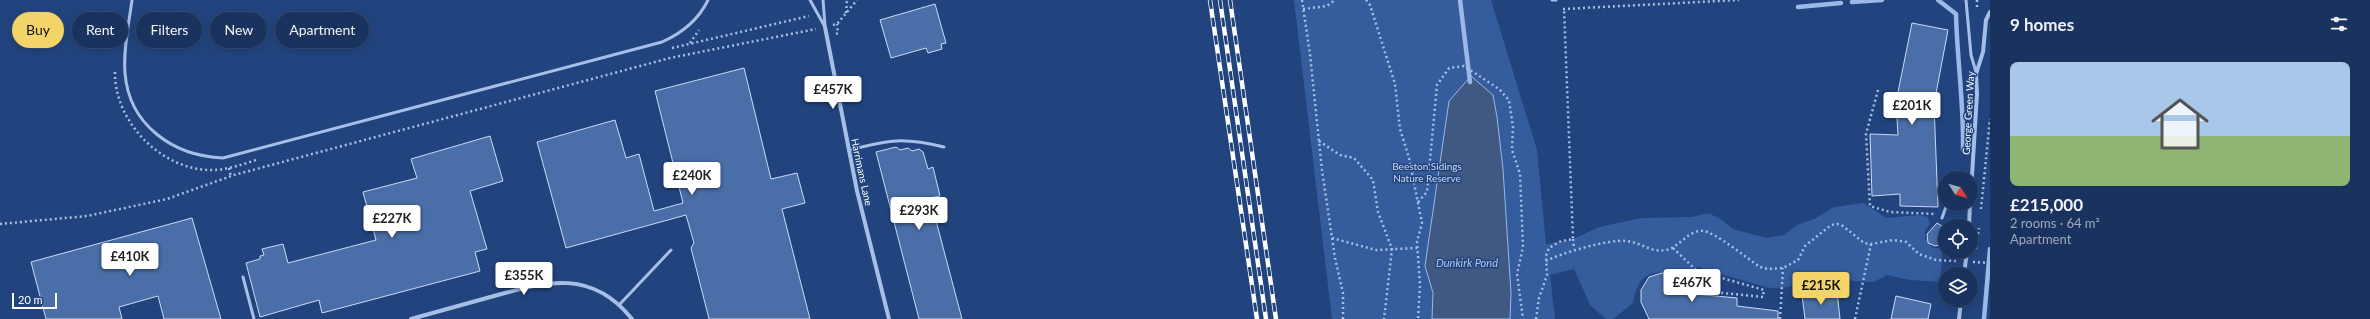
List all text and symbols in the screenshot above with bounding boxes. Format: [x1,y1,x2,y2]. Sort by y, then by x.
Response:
chip: Buy [12,12,64,48]
chip: Rent [72,12,128,48]
chip: Filters [136,12,202,48]
chip: New [210,12,267,48]
chip: Apartment [275,12,369,48]
icon: filters [2328,13,2350,35]
text: 9 homes [2010,14,2074,35]
street label: George Green Way [1960,70,1976,155]
pin: £457K [805,76,861,110]
text: £457K [813,81,853,97]
icon: home [2144,88,2216,160]
pin: £201K [1884,92,1940,126]
text: £201K [1892,97,1932,113]
street label: Harrimans Lane [849,137,875,207]
park label: Beeston Sidings Nature Reserve [1392,160,1462,184]
pin: £240K [664,162,720,196]
text: £240K [672,167,712,183]
north arrow [1938,171,1978,211]
map controls [1938,171,1978,307]
text: £215,000 [2010,194,2083,215]
pin: £293K [891,197,947,231]
text: £293K [899,202,939,218]
pin: £227K [364,205,420,239]
text: £227K [372,210,412,226]
text: 2 rooms · 64 m² [2010,215,2100,231]
button: locate [1938,219,1978,259]
text: Apartment [2010,231,2071,247]
pin: £410K [102,243,158,277]
text: £410K [110,248,150,264]
water label: Dunkirk Pond [1436,256,1498,269]
pin: £355K [496,262,552,296]
text: £355K [504,267,544,283]
button: layers [1938,267,1978,307]
pin: £467K [1664,269,1720,303]
pin: £215K [1793,272,1849,306]
text: £467K [1672,274,1712,290]
text: £215K [1801,277,1841,293]
scale bar [12,291,57,310]
text: 20 m [18,293,43,306]

